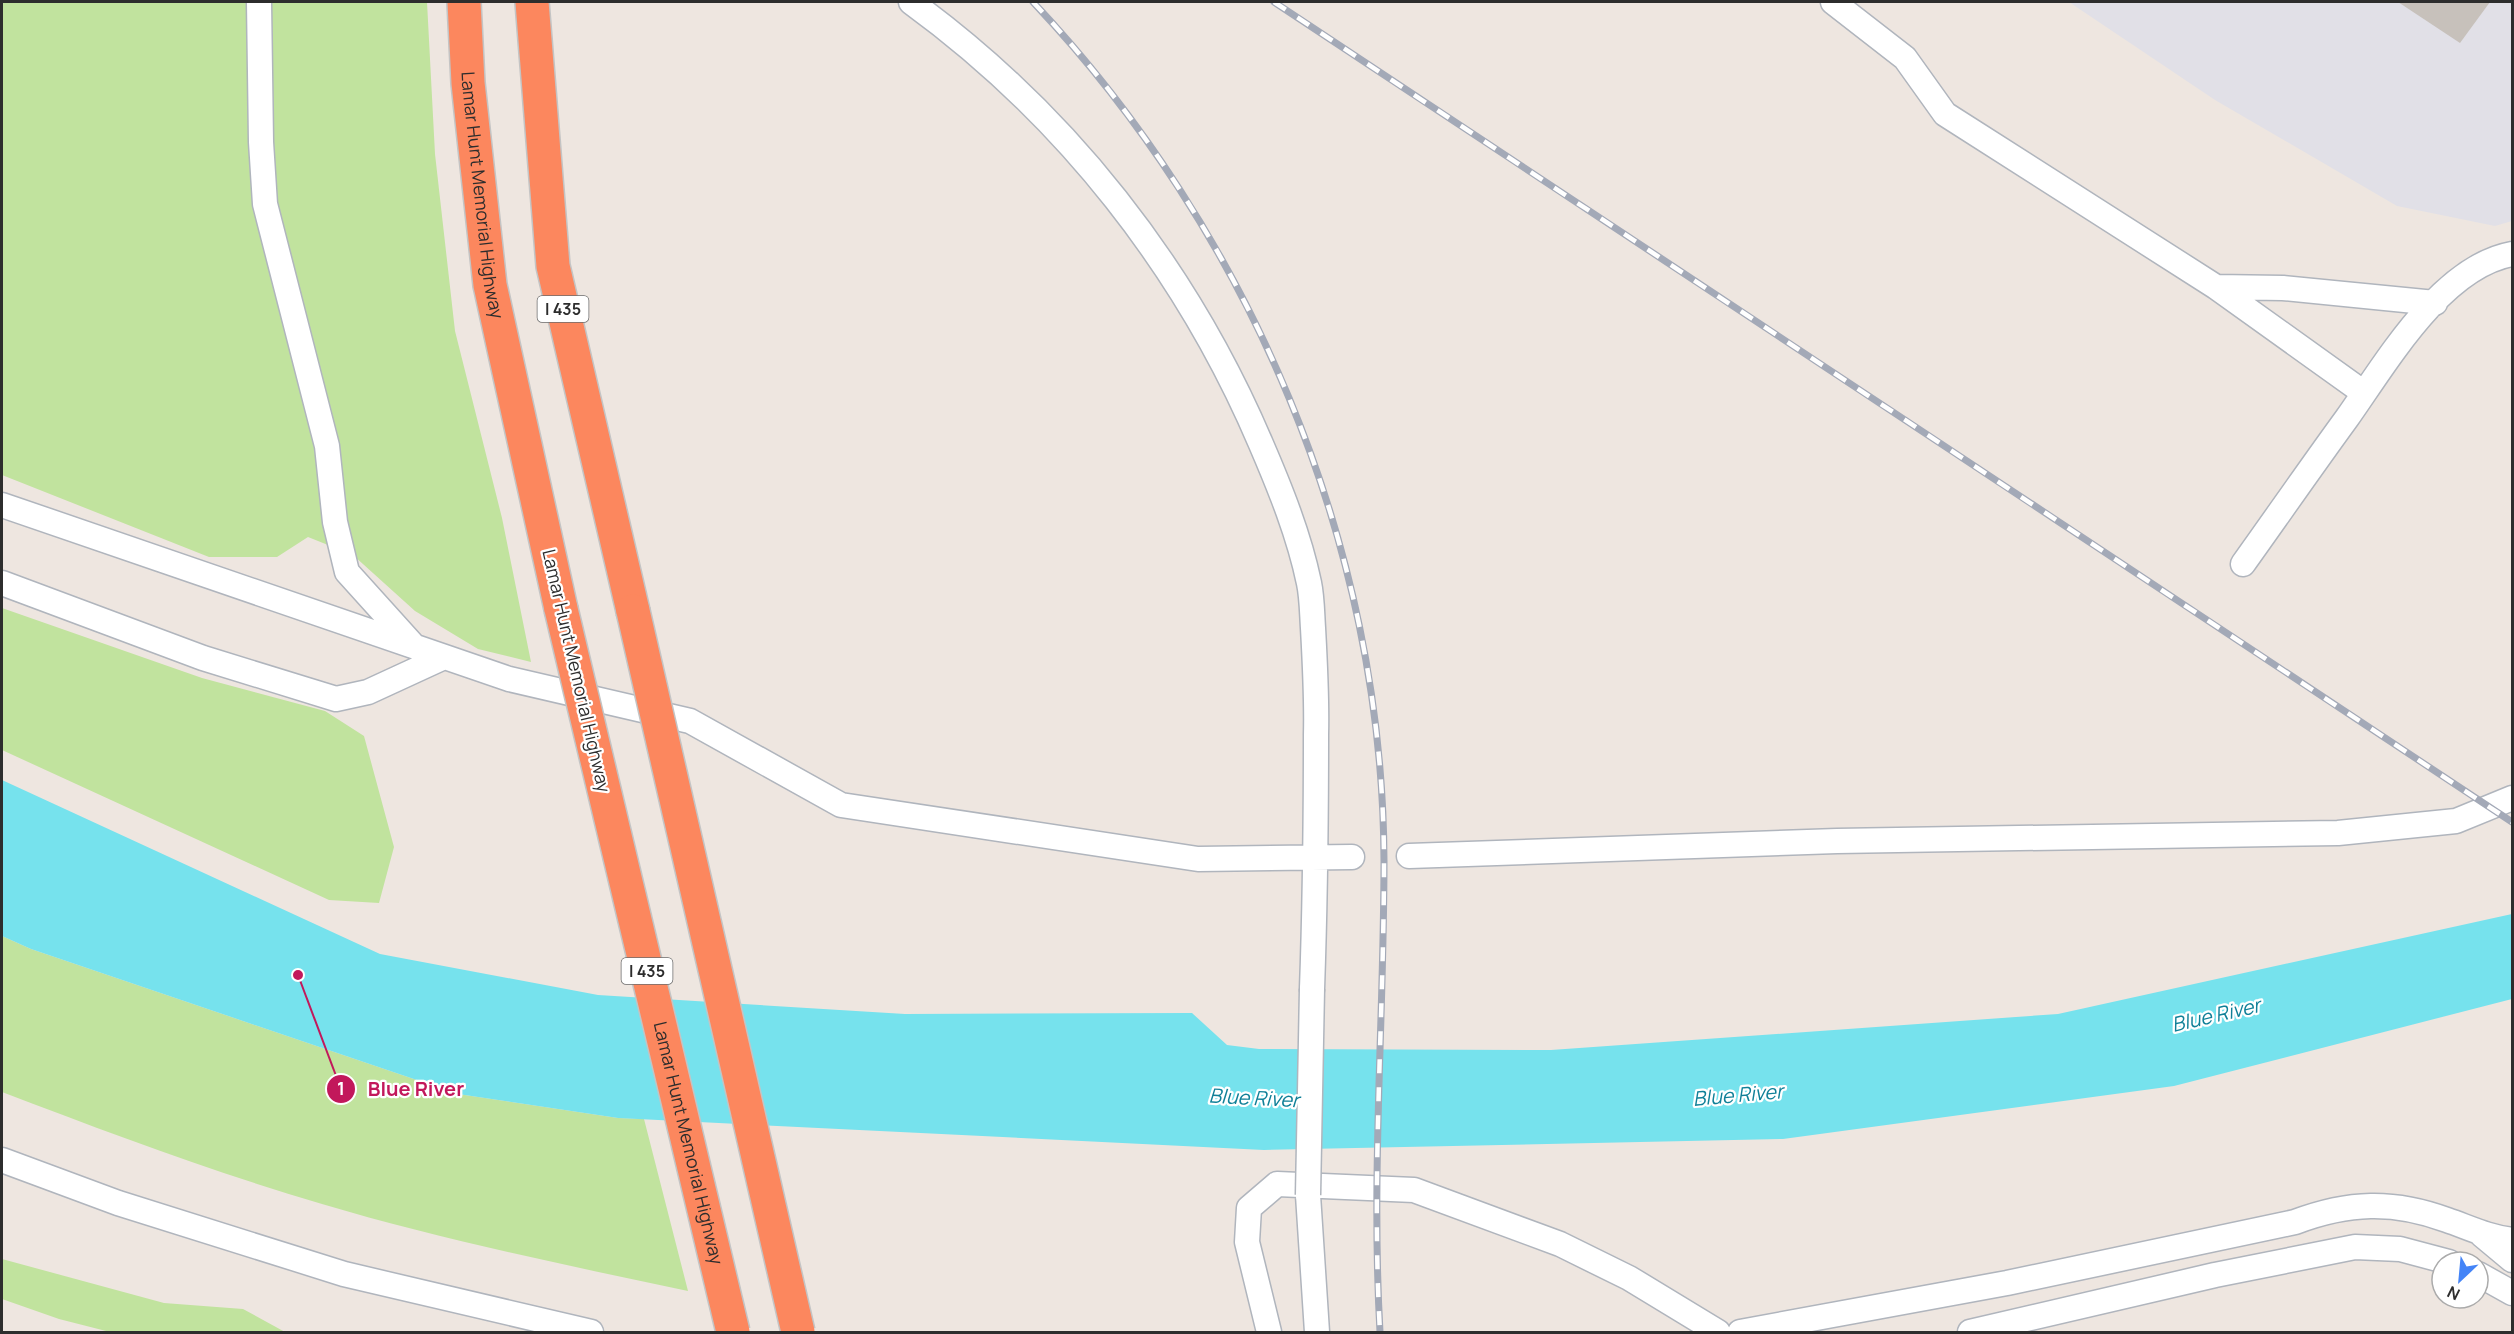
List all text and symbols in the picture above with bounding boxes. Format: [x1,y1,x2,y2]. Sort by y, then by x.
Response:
street label: Lamar Hunt Memorial Highway [456,71,510,321]
road number: I 435 [538,296,588,322]
street label: Lamar Hunt Memorial Highway [537,547,617,795]
road number: I 435 [622,958,672,984]
water label: Blue River [2169,991,2266,1038]
street label: Lamar Hunt Memorial Highway [649,1019,730,1267]
callout: Blue River [326,1070,476,1108]
text: Blue River [368,1075,464,1102]
text: 1 [337,1076,345,1100]
water label: Blue River [1692,1077,1787,1112]
water label: Blue River [1208,1082,1303,1113]
north arrow [2430,1250,2490,1310]
text: N [2443,1281,2463,1306]

